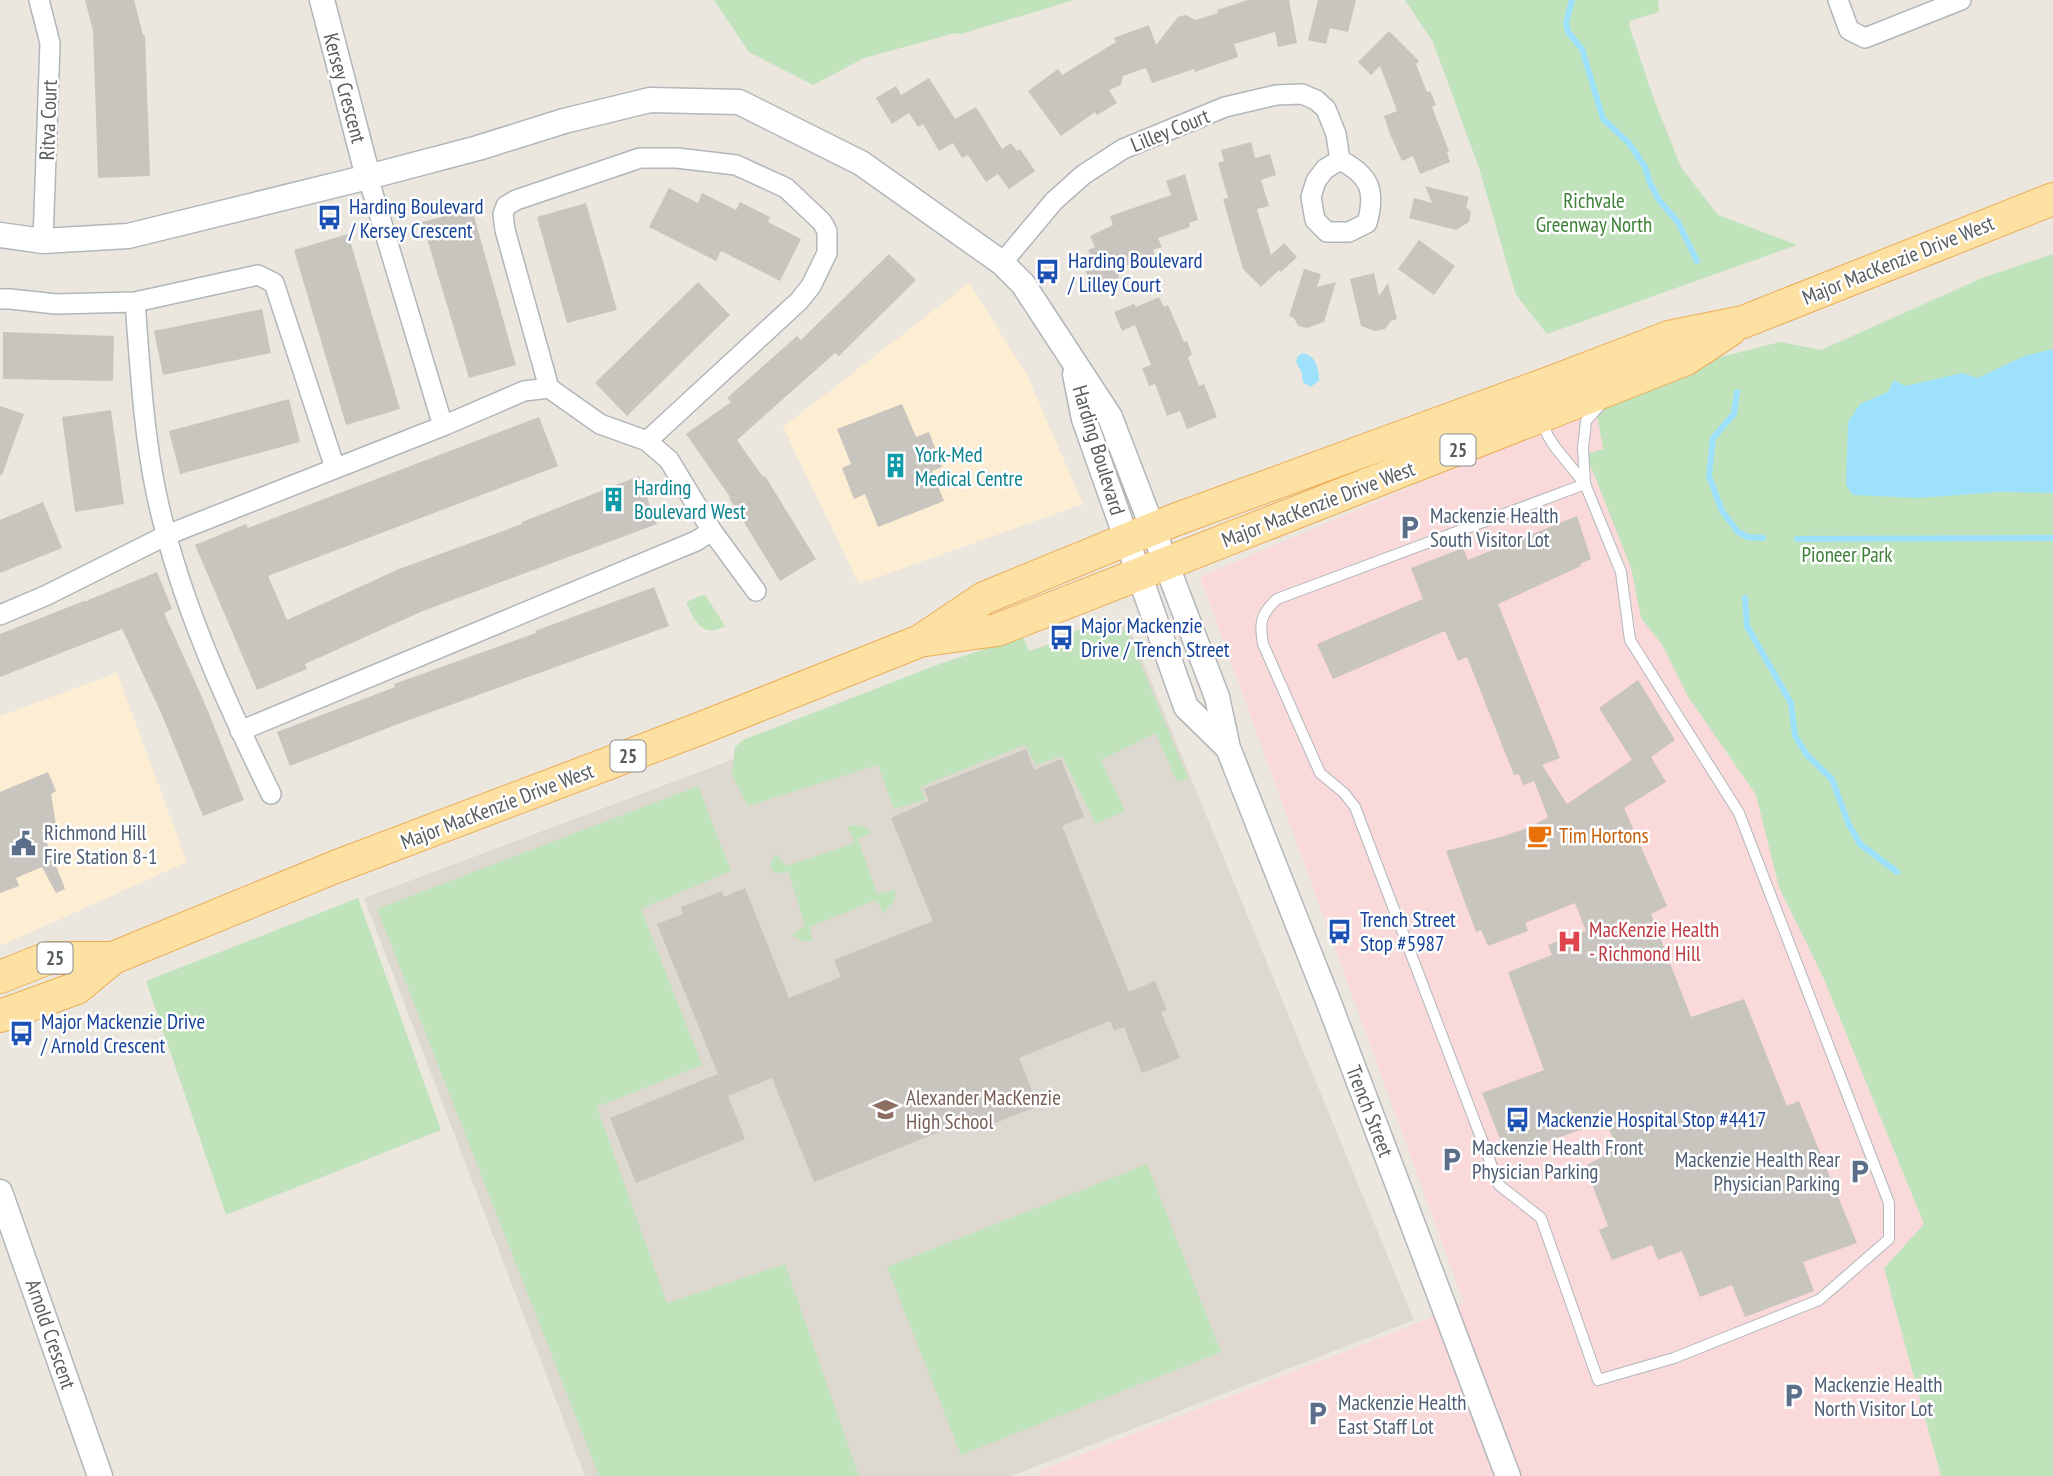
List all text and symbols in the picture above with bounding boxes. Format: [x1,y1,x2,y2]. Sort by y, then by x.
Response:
street label: Kersey Crescent [317,30,373,146]
street label: Ritva Court [33,79,63,161]
street label: Lilley Court [1127,102,1213,158]
park label: Richvale Greenway North [1536,187,1652,238]
place label: Harding Boulevard / Kersey Crescent [348,193,483,244]
bus stop icon: Harding Boulevard / Kersey Crescent [315,204,343,232]
street label: Major MacKenzie Drive West [1798,209,1998,311]
place label: Harding Boulevard / Lilley Court [1067,247,1202,298]
bus stop icon: Harding Boulevard / Lilley Court [1034,258,1062,286]
street label: Harding Boulevard [1066,382,1132,518]
road number: 25 [1440,435,1476,466]
place label: York-Med Medical Centre [915,441,1023,492]
building icon: York-Med Medical Centre [881,452,909,480]
street label: Major MacKenzie Drive West [1218,455,1419,553]
place label: Harding Boulevard West [634,474,746,525]
building icon: Harding Boulevard West [600,485,628,513]
place label: Mackenzie Health South Visitor Lot [1430,502,1559,553]
parking icon: Mackenzie Health South Visitor Lot [1396,513,1424,541]
park label: Pioneer Park [1802,541,1892,568]
place label: Major Mackenzie Drive / Trench Street [1081,612,1230,663]
bus stop icon: Major Mackenzie Drive / Trench Street [1047,623,1075,651]
road number: 25 [610,740,646,772]
street label: Major MacKenzie Drive West [397,757,598,855]
place label: Richmond Hill Fire Station 8-1 [44,819,157,870]
cafe icon: Tim Hortons [1525,821,1553,849]
place label: Tim Hortons [1559,822,1649,849]
public building icon: Richmond Hill Fire Station 8-1 [10,830,38,858]
place label: Trench Street Stop #5987 [1360,906,1456,957]
place label: MacKenzie Health - Richmond Hill [1589,916,1719,967]
bus stop icon: Trench Street Stop #5987 [1326,917,1354,945]
hospital icon: MacKenzie Health - Richmond Hill [1555,927,1583,955]
road number: 25 [38,942,72,974]
place label: Major Mackenzie Drive / Arnold Crescent [40,1008,205,1059]
bus stop icon: Major Mackenzie Drive / Arnold Crescent [7,1019,35,1047]
street label: Trench Street [1340,1061,1400,1161]
place label: Alexander MacKenzie High School [906,1084,1061,1135]
school or university icon: Alexander MacKenzie High School [872,1095,900,1123]
bus stop icon: Mackenzie Hospital Stop #4417 [1503,1105,1531,1133]
place label: Mackenzie Hospital Stop #4417 [1537,1106,1766,1133]
place label: Mackenzie Health Front Physician Parking [1472,1134,1644,1185]
parking icon: Mackenzie Health Front Physician Parking [1438,1145,1466,1173]
place label: Mackenzie Health Rear Physician Parking [1675,1146,1840,1197]
parking icon: Mackenzie Health Rear Physician Parking [1846,1157,1874,1185]
street label: Arnold Crescent [20,1276,82,1393]
place label: Mackenzie Health North Visitor Lot [1814,1371,1943,1422]
parking icon: Mackenzie Health North Visitor Lot [1780,1382,1808,1410]
place label: Mackenzie Health East Staff Lot [1338,1389,1467,1440]
parking icon: Mackenzie Health East Staff Lot [1304,1400,1332,1428]

